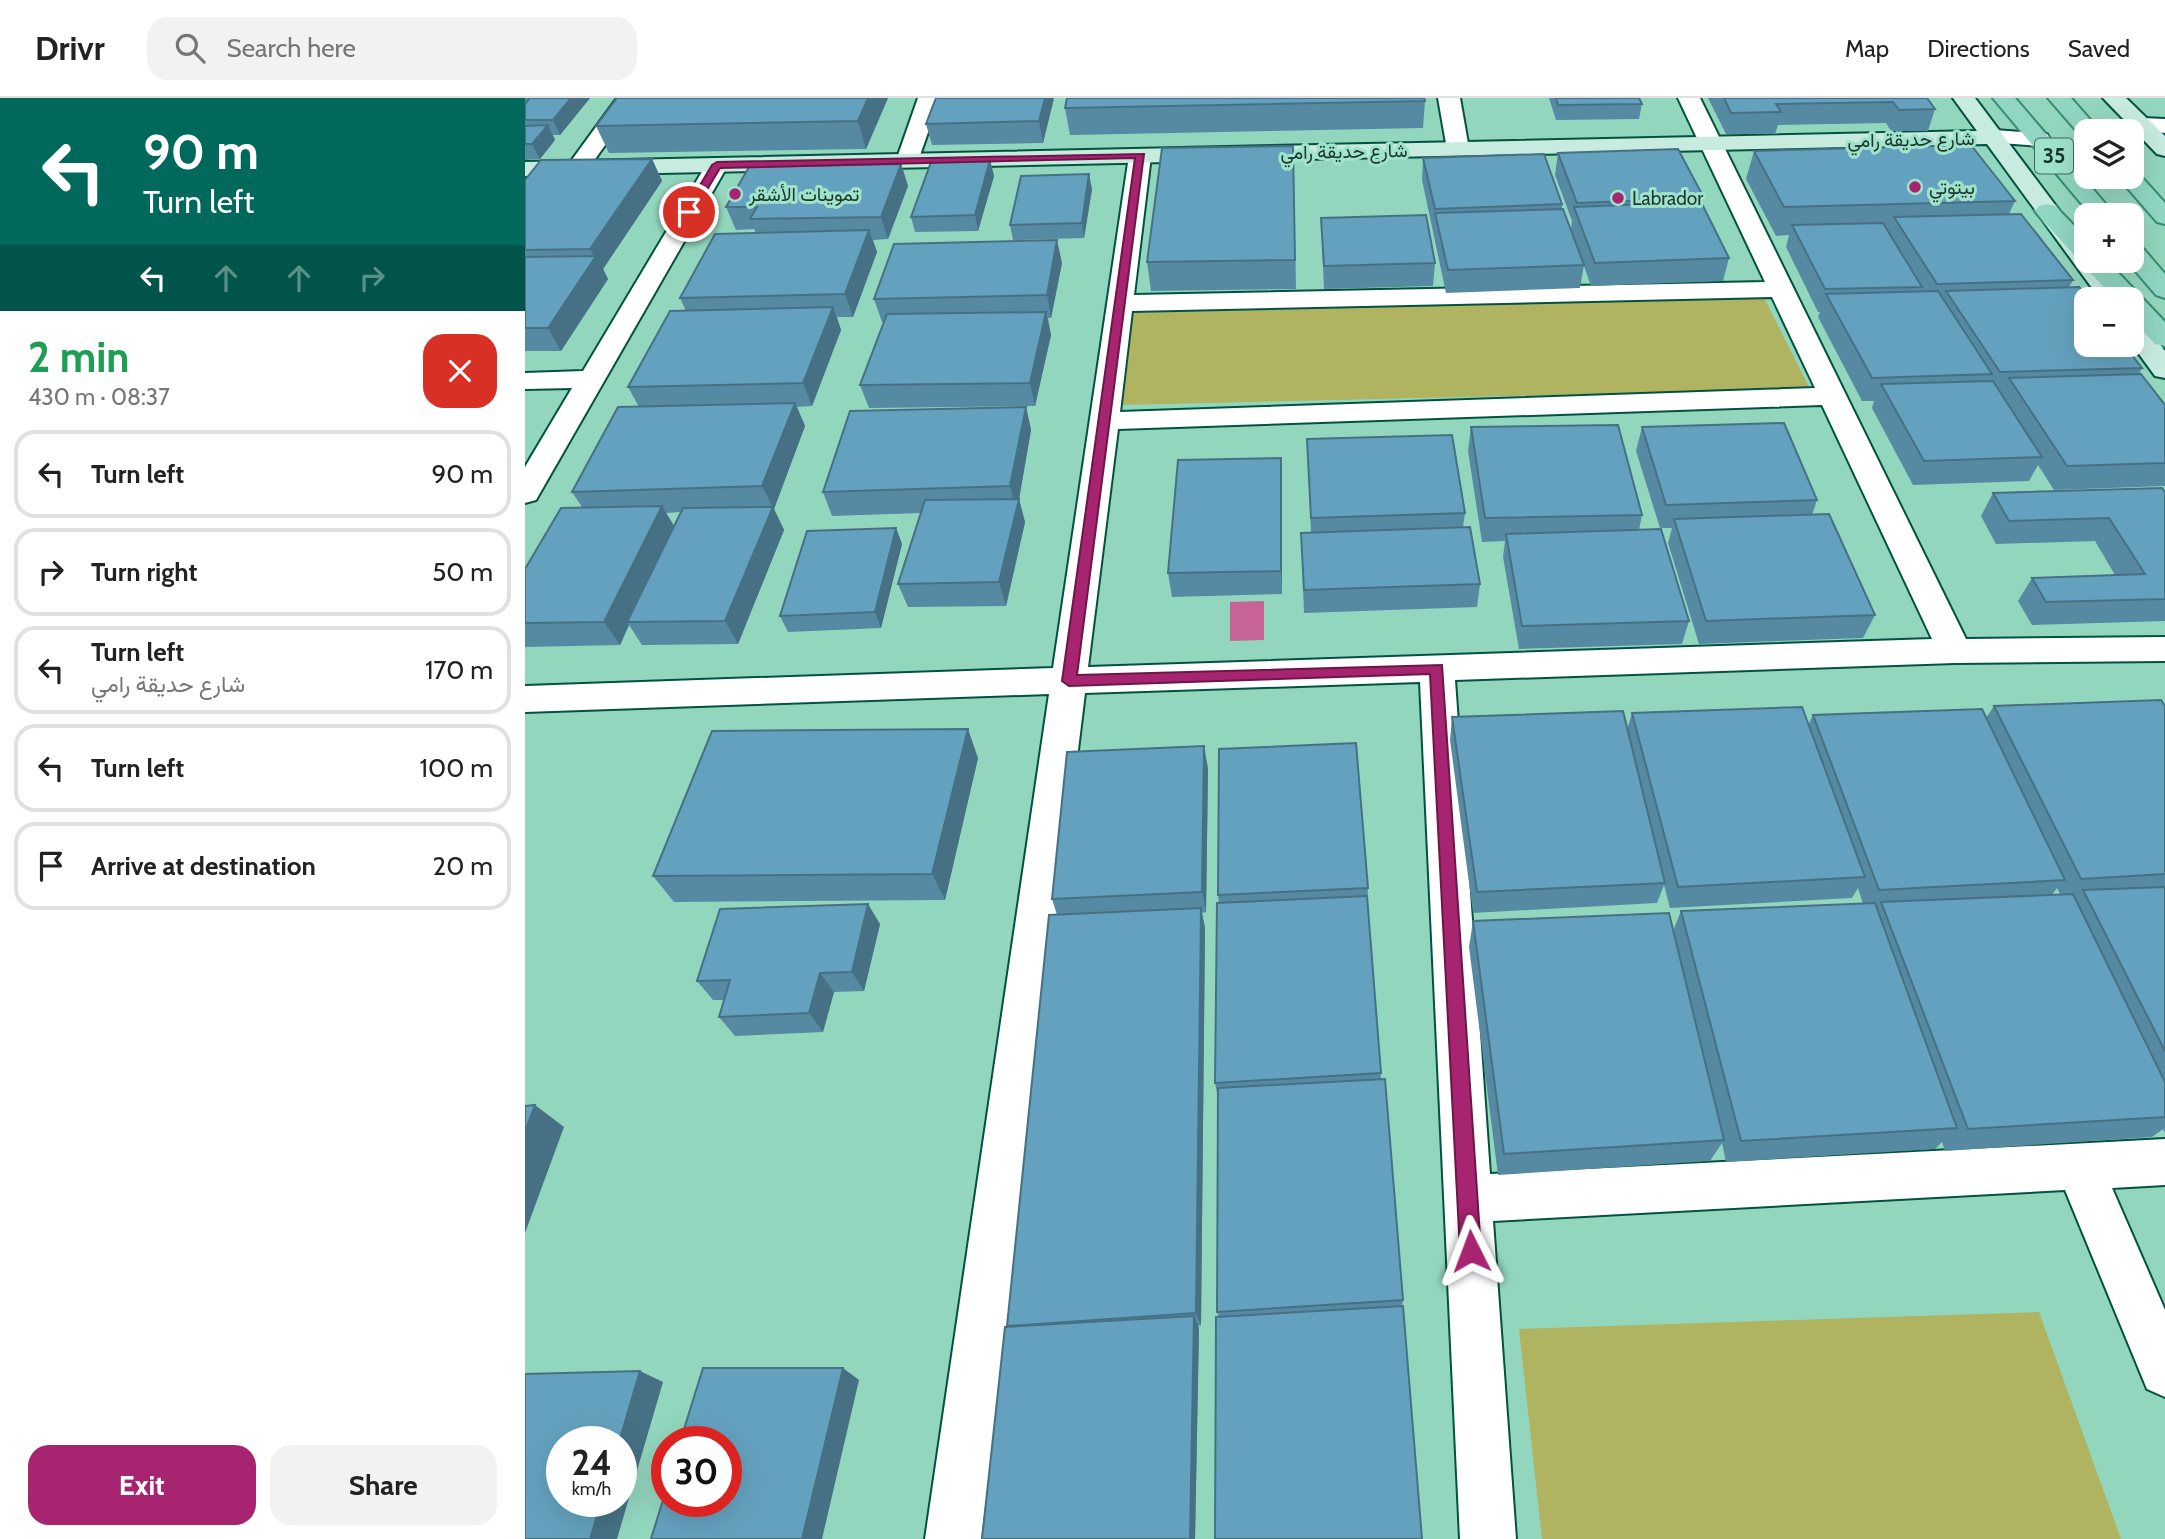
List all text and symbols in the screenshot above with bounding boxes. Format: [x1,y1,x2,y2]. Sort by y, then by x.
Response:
search box [147,17,637,80]
text: Drivr [35,28,105,68]
icon: search [171,29,209,67]
text: Search here [227,32,356,64]
text: Map [1845,34,1889,63]
text: Directions [1927,34,2030,63]
text: Saved [2068,34,2130,63]
map controls [2074,119,2144,357]
button: layers [2074,119,2144,189]
text: 90 m [143,122,259,181]
icon: left [28,126,119,217]
street label: شارع حديقة رامي [1847,127,1975,156]
street label: شارع حديقة رامي [1280,139,1408,168]
road number: 35 [2035,139,2073,174]
place label: بيتوتي [1929,176,1975,203]
marker: بيتوتي [1907,179,1923,195]
text: Turn left [143,182,254,221]
pin [659,182,719,242]
place label: تموينات الأشقر [748,183,860,206]
marker: تموينات الأشقر [727,186,743,202]
place label: Labrador [1632,187,1703,210]
marker: Labrador [1610,190,1626,206]
icon: arrive [670,193,708,231]
button: + [2074,203,2144,273]
icon: left [134,259,172,297]
icon: ahead [207,259,245,297]
icon: ahead [280,259,318,297]
icon: right [353,259,391,297]
button: − [2074,287,2144,357]
text: 2 min [28,331,129,383]
button: close [423,334,497,408]
text: 430 m · 08:37 [28,383,170,411]
icon: left [32,455,70,493]
text: Turn left [91,458,184,490]
text: 90 m [431,458,493,490]
icon: right [32,553,70,591]
text: Turn right [91,556,197,588]
text: 50 m [432,556,493,588]
text: Turn left [91,636,184,668]
icon: left [32,651,70,689]
text: 170 m [425,654,493,686]
text: شارع حديقة رامي [91,670,245,698]
icon: left [32,749,70,787]
text: Turn left [91,752,184,784]
text: 100 m [420,752,493,784]
icon: arrive [32,847,70,885]
text: Arrive at destination [91,850,316,882]
text: 20 m [433,850,493,882]
position arrow [1434,1214,1508,1288]
speed limit sign: 30 [651,1426,742,1517]
text: 24 [571,1441,612,1484]
button: Exit [28,1445,256,1525]
button: Share [270,1445,497,1525]
text: km/h [572,1478,611,1500]

